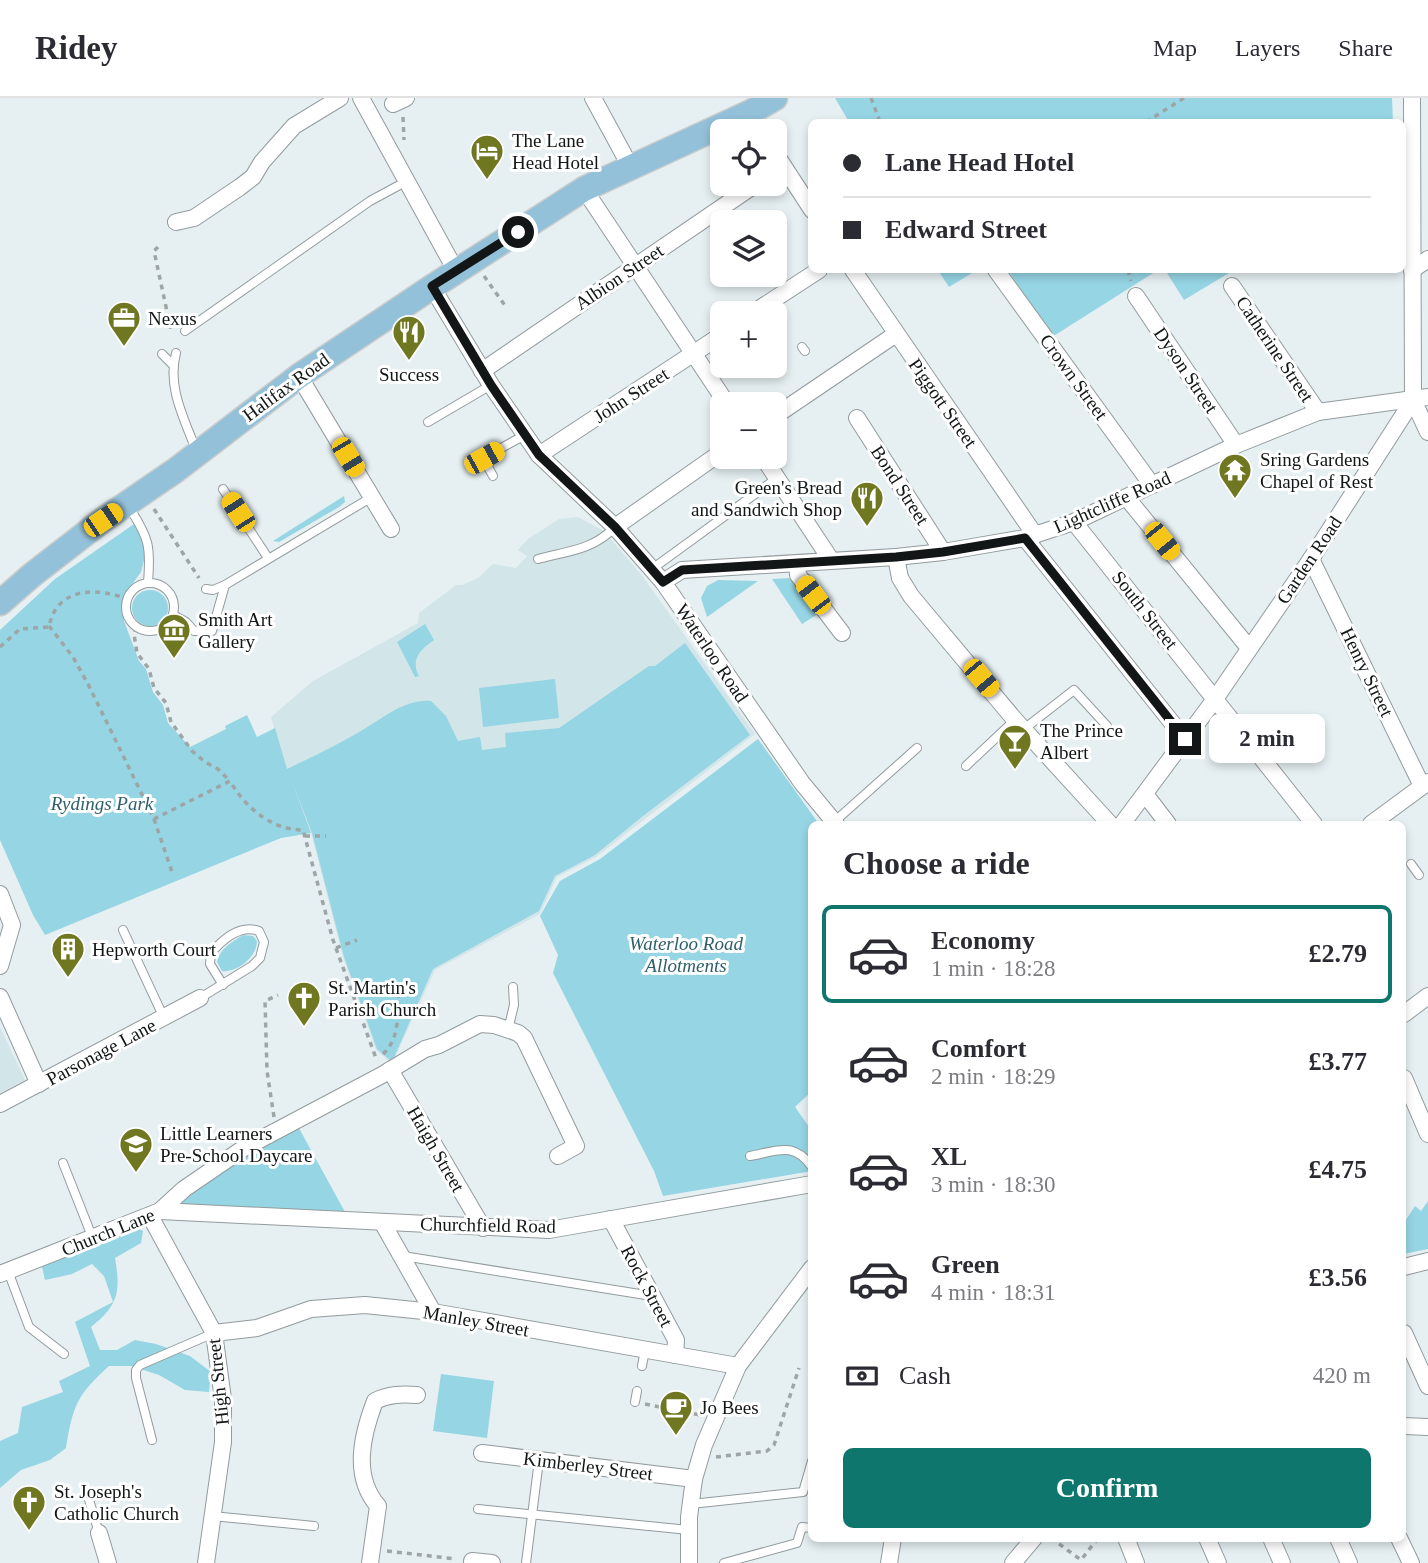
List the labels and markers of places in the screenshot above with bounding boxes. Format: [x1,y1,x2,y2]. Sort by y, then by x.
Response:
place label: The Lane Head Hotel [512,130,599,173]
hotel icon: The Lane Head Hotel [468,132,506,181]
office icon: Nexus [105,299,143,348]
place label: Nexus [148,308,197,329]
restaurant icon: Success [390,313,428,362]
place label: Success [379,364,439,385]
place label: Sring Gardens Chapel of Rest [1260,449,1374,492]
temple icon: Sring Gardens Chapel of Rest [1216,451,1254,500]
place label: Green's Bread and Sandwich Shop [691,477,842,520]
restaurant icon: Green's Bread and Sandwich Shop [848,479,886,528]
place label: Smith Art Gallery [198,609,273,652]
museum icon: Smith Art Gallery [155,611,193,660]
place label: The Prince Albert [1040,720,1123,763]
bar icon: The Prince Albert [996,722,1034,771]
building icon: Hepworth Court [49,930,87,979]
place label: Hepworth Court [92,939,217,960]
place label: St. Martin's Parish Church [328,977,437,1020]
church icon: St. Martin's Parish Church [285,979,323,1028]
place label: Little Learners Pre-School Daycare [160,1123,312,1166]
school or university icon: Little Learners Pre-School Daycare [117,1125,155,1174]
cafe icon: Jo Bees [657,1388,695,1437]
place label: Jo Bees [700,1397,759,1418]
place label: St. Joseph's Catholic Church [54,1481,180,1524]
church icon: St. Joseph's Catholic Church [10,1483,48,1532]

